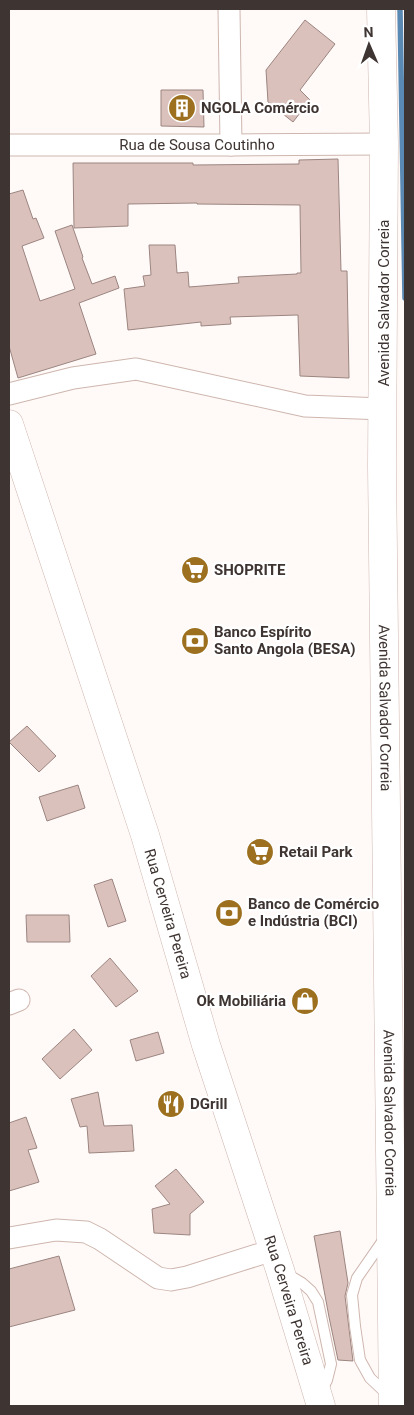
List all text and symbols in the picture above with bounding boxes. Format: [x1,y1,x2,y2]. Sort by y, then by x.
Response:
north arrow [344,20,394,70]
text: N [363,24,374,40]
building icon: NGOLA Comércio [167,93,197,123]
place label: NGOLA Comércio [201,99,319,117]
street label: Rua de Sousa Coutinho [119,136,275,154]
street label: Avenida Salvador Correia [375,220,393,386]
supermarket icon: SHOPRITE [180,555,210,585]
place label: SHOPRITE [214,561,286,579]
place label: Banco Espírito Santo Angola (BESA) [214,623,356,658]
street label: Avenida Salvador Correia [375,624,395,792]
bank icon: Banco Espírito Santo Angola (BESA) [180,626,210,656]
supermarket icon: Retail Park [245,837,275,867]
place label: Retail Park [279,843,354,861]
street label: Rua Cerveira Pereira [140,847,195,981]
place label: Banco de Comércio e Indústria (BCI) [248,895,379,930]
bank icon: Banco de Comércio e Indústria (BCI) [214,898,244,928]
shop icon: Ok Mobiliária [290,986,320,1016]
place label: Ok Mobiliária [196,992,286,1010]
street label: Avenida Salvador Correia [380,1029,400,1197]
restaurant icon: DGrill [156,1089,186,1119]
place label: DGrill [190,1095,227,1113]
street label: Rua Cerveira Pereira [260,1233,317,1367]

